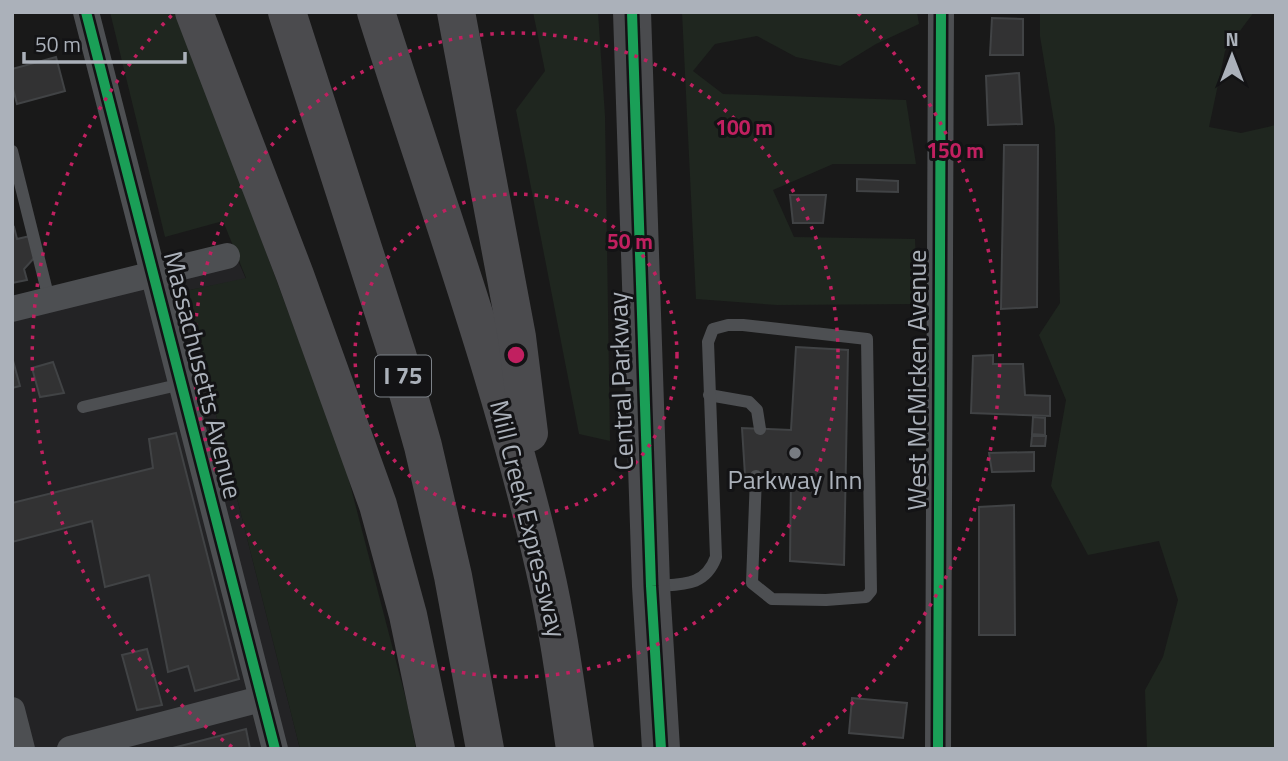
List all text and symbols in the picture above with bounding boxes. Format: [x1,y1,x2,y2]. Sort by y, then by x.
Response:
scale bar [24,21,186,65]
north arrow [1197,21,1267,91]
text: N [1225,24,1239,53]
text: 50 m [35,28,81,60]
text: 100 m [715,111,773,143]
text: 150 m [926,134,984,166]
text: 50 m [607,225,653,257]
street label: Massachusetts Avenue [154,247,253,503]
street label: West McMicken Avenue [897,250,936,510]
street label: Central Parkway [598,291,643,471]
centre of rings [504,343,528,367]
road number: I 75 [375,356,431,396]
street label: Mill Creek Expressway [480,396,577,642]
marker: Parkway Inn [787,445,803,461]
place label: Parkway Inn [728,460,862,499]

